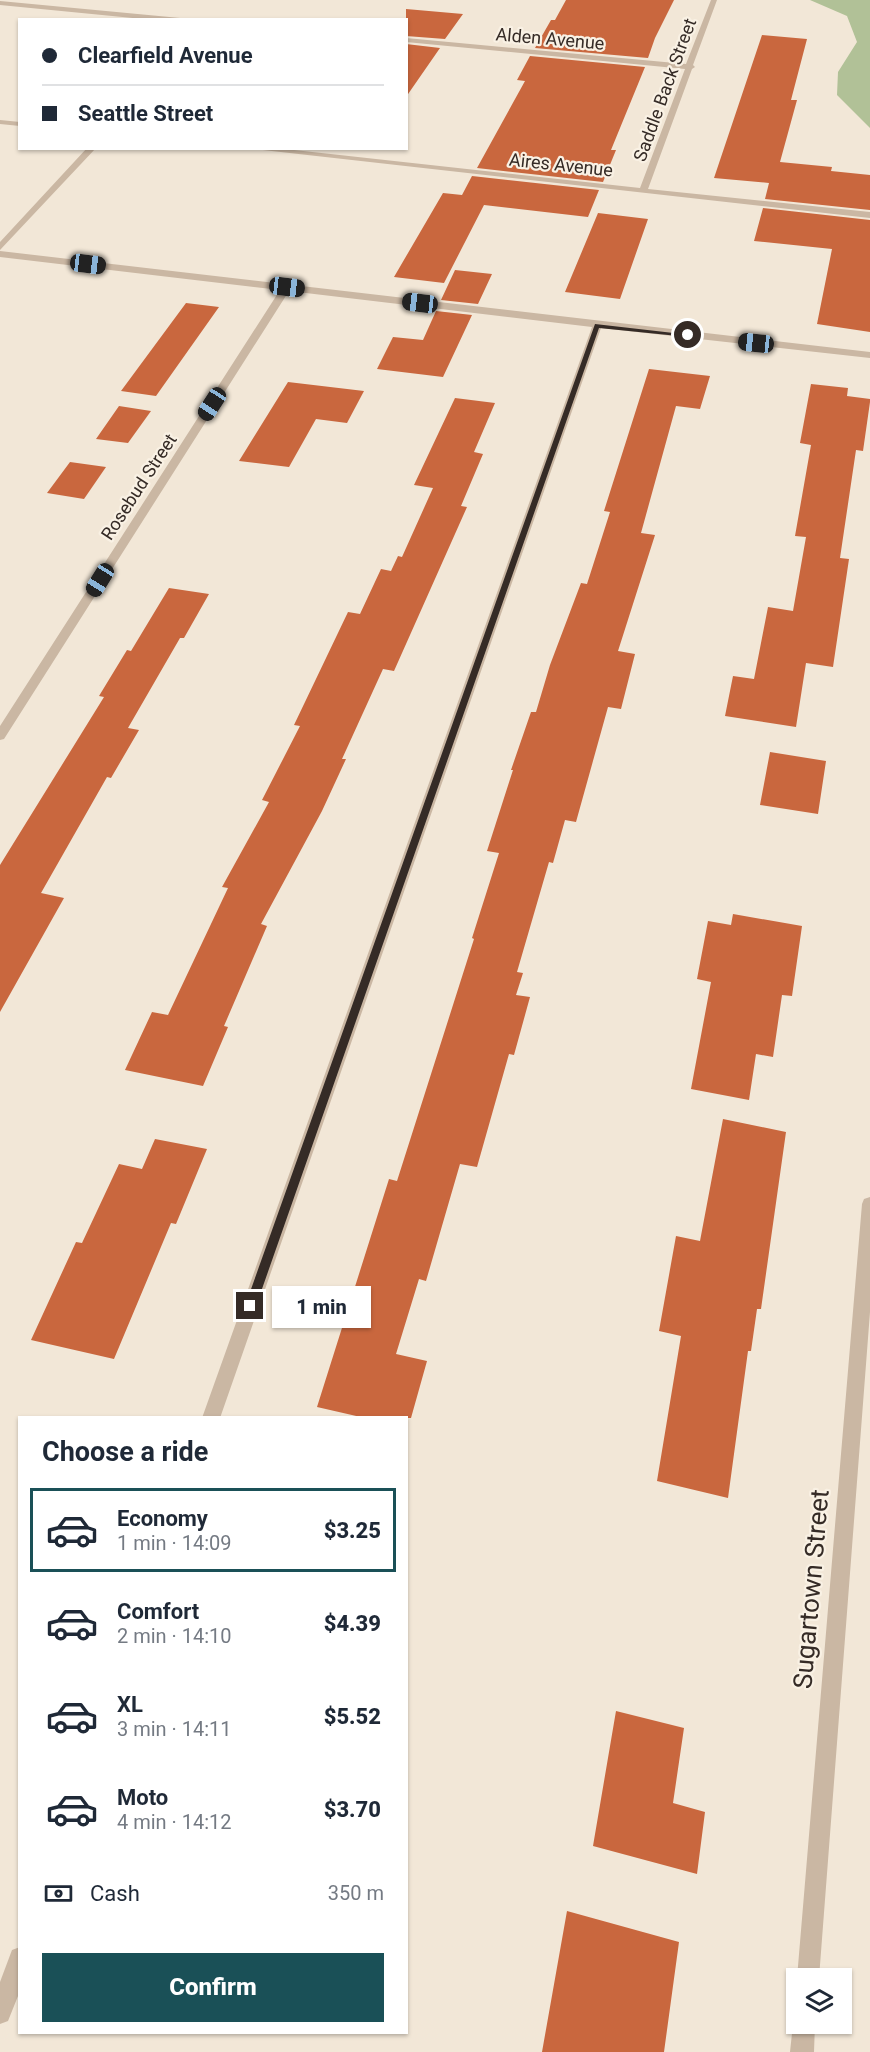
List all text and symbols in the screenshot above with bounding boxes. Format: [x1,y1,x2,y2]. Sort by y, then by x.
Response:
street label: Saddle Back Street [629,15,700,164]
street label: Alden Avenue [495,23,605,54]
text: Clearfield Avenue [78,43,253,68]
text: Seattle Street [78,101,213,126]
street label: Aires Avenue [508,149,614,180]
car [69,253,107,275]
car [268,276,306,298]
car [401,292,439,314]
route start [674,321,701,348]
car [737,332,775,354]
car [195,384,229,424]
street label: Rosebud Street [96,430,181,544]
car [83,560,117,600]
callout: 1 min [271,1285,370,1327]
route end [236,1292,263,1319]
text: 1 min [296,1295,347,1319]
text: Choose a ride [42,1436,208,1468]
street label: Sugartown Street [787,1488,835,1690]
icon: car [45,1503,99,1557]
text: Economy [117,1506,208,1531]
text: $3.25 [324,1518,381,1543]
text: 1 min · 14:09 [117,1531,232,1555]
icon: car [45,1596,99,1650]
text: Comfort [117,1599,199,1624]
text: $4.39 [324,1611,381,1636]
text: 2 min · 14:10 [117,1624,232,1648]
icon: car [45,1689,99,1743]
text: XL [117,1692,143,1717]
text: $5.52 [324,1704,381,1729]
text: 3 min · 14:11 [117,1717,232,1741]
icon: car [45,1782,99,1836]
text: Moto [117,1785,168,1810]
text: $3.70 [324,1797,381,1822]
text: 4 min · 14:12 [117,1810,232,1834]
icon: cash [42,1877,75,1910]
text: Cash [90,1881,140,1906]
text: 350 m [328,1881,384,1905]
button: Confirm [42,1953,384,2022]
map controls [786,1968,852,2034]
button: layers [786,1968,852,2034]

